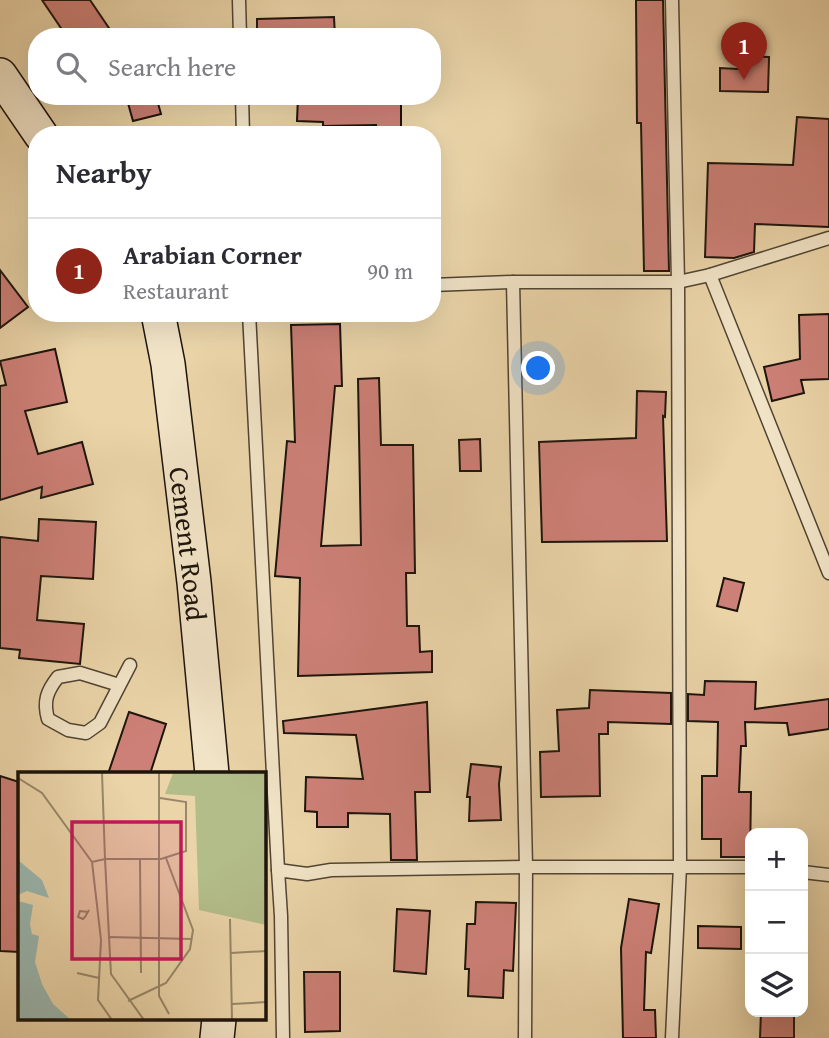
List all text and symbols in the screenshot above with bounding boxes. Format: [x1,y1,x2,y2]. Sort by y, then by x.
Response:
pin: 1 [721,22,767,80]
search box [28,28,441,105]
text: Search here [108,47,236,86]
icon: search [52,48,90,86]
text: Nearby [56,150,152,194]
text: Arabian Corner [123,235,302,274]
text: 1 [73,254,85,287]
text: 90 m [367,254,413,287]
text: Restaurant [123,274,229,307]
your location [521,351,555,385]
street label: Cement Road [160,464,218,623]
inset map [18,772,266,1020]
map controls [745,828,808,1017]
button: + [745,828,808,891]
button: − [745,891,808,954]
button: layers [745,954,808,1017]

